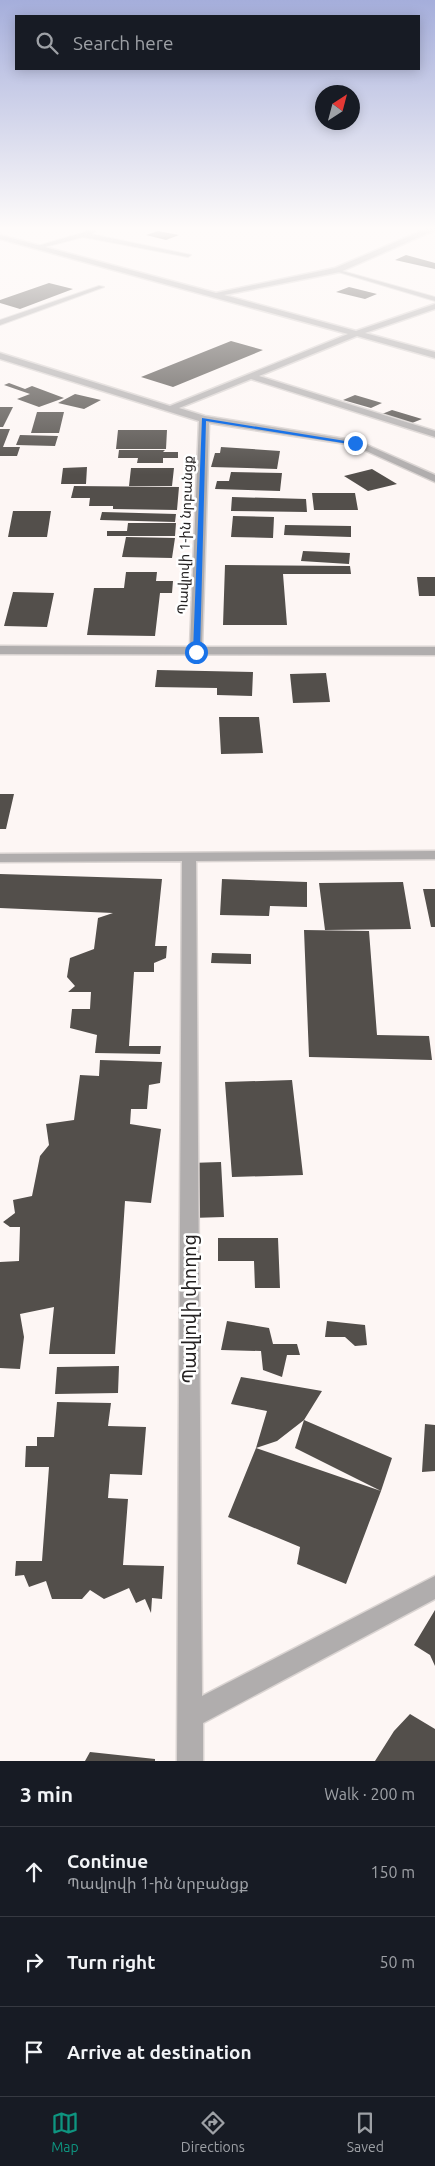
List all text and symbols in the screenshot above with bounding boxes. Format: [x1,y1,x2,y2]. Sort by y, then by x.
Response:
search box [15,15,420,70]
icon: search [33,29,61,57]
text: Search here [73,32,173,54]
north arrow [315,85,360,130]
route end [344,432,367,455]
street label: Պավլովի 1-ին նրբանցք [174,455,196,615]
route start [185,641,208,664]
street label: Պավլովի փողոց [178,1234,201,1384]
text: 3 min [20,1782,73,1806]
text: Walk · 200 m [324,1785,415,1803]
text: Continue [67,1850,148,1872]
icon: ahead [20,1858,48,1886]
text: 150 m [370,1863,415,1881]
text: Պավլովի 1-ին նրբանցք [67,1874,249,1892]
icon: right [20,1948,48,1976]
text: Turn right [67,1951,155,1973]
text: 50 m [379,1953,415,1971]
icon: arrive [20,2038,48,2066]
text: Arrive at destination [67,2041,252,2063]
tab: Map [51,2109,79,2155]
tab: Directions [181,2109,245,2155]
tab: Saved [347,2109,384,2155]

